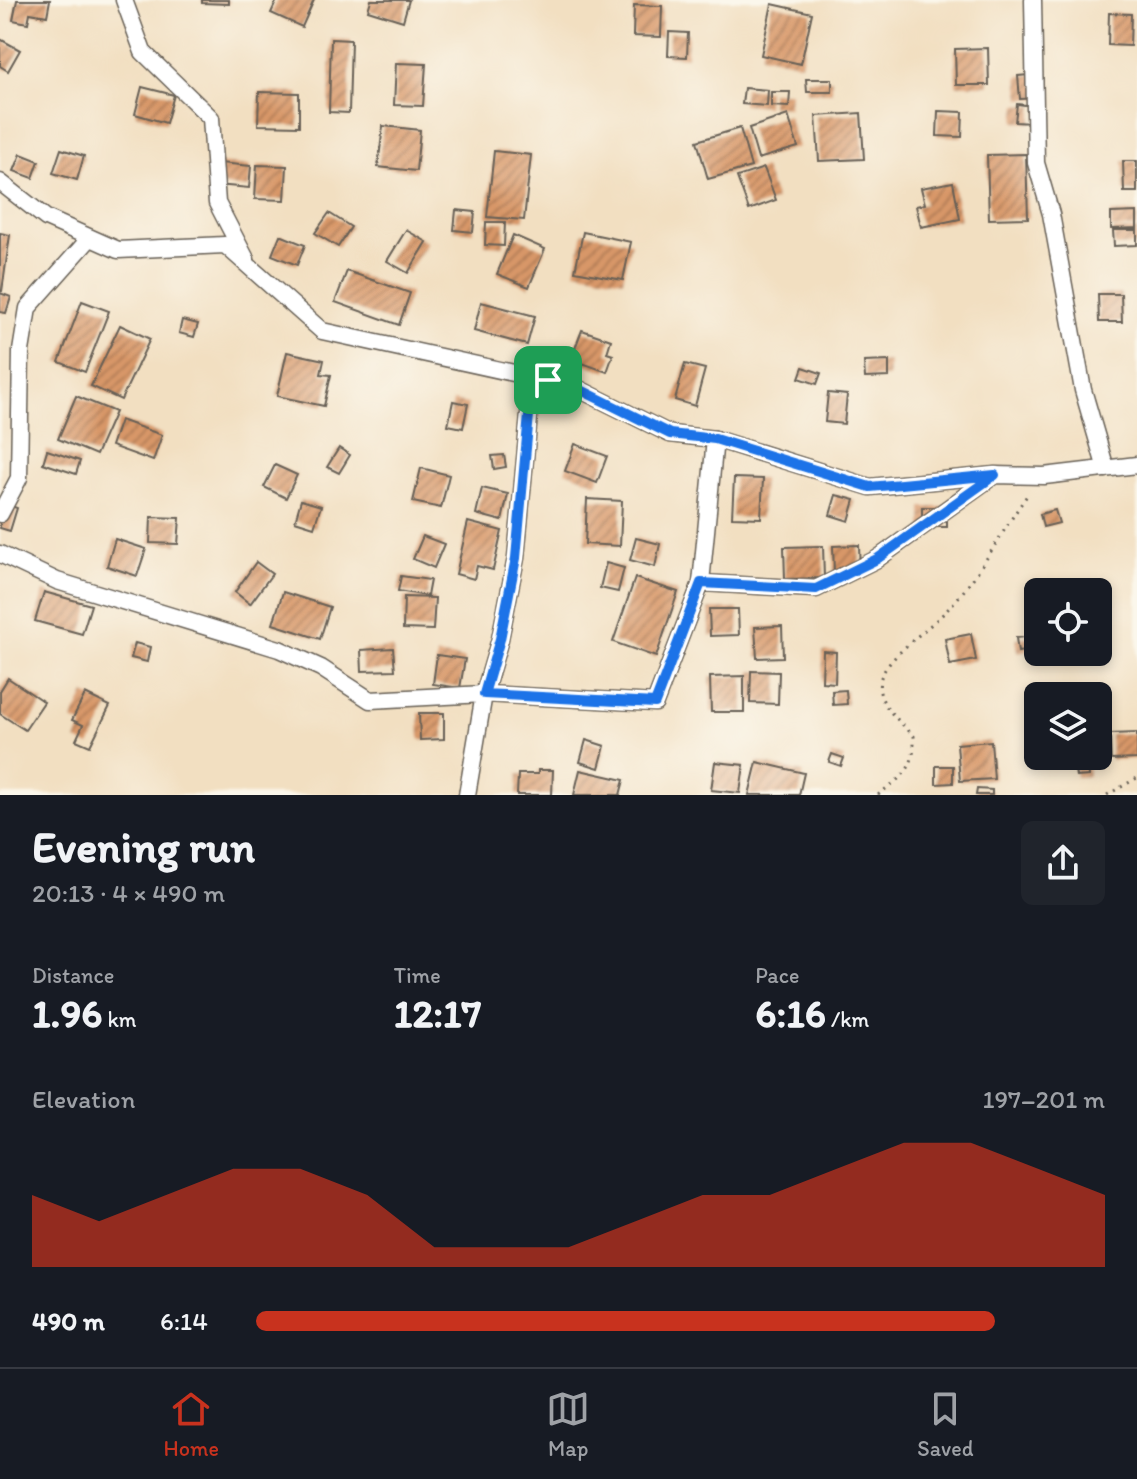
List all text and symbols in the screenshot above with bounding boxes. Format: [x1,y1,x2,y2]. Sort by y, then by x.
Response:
pin [514,346,582,414]
icon: arrive [526,358,570,402]
map controls [1024,578,1112,770]
button: locate [1024,578,1112,666]
button: layers [1024,682,1112,770]
text: Evening run [32,820,255,873]
button: share [1021,821,1105,905]
text: 20:13 · 4 × 490 m [32,877,225,909]
text: Distance [32,962,114,989]
text: Time [394,962,441,989]
text: Pace [755,962,799,989]
text: 1.96 [32,989,102,1037]
text: 12:17 [394,989,481,1037]
text: 6:16 [755,989,826,1037]
text: km [102,1006,137,1033]
text: /km [826,1006,869,1033]
text: Elevation [32,1083,135,1115]
text: 197–201 m [982,1083,1105,1115]
text: 490 m [32,1305,105,1337]
text: 6:14 [160,1305,208,1337]
tab: Home [164,1387,219,1462]
tab: Map [546,1387,590,1462]
tab: Saved [917,1387,973,1462]

